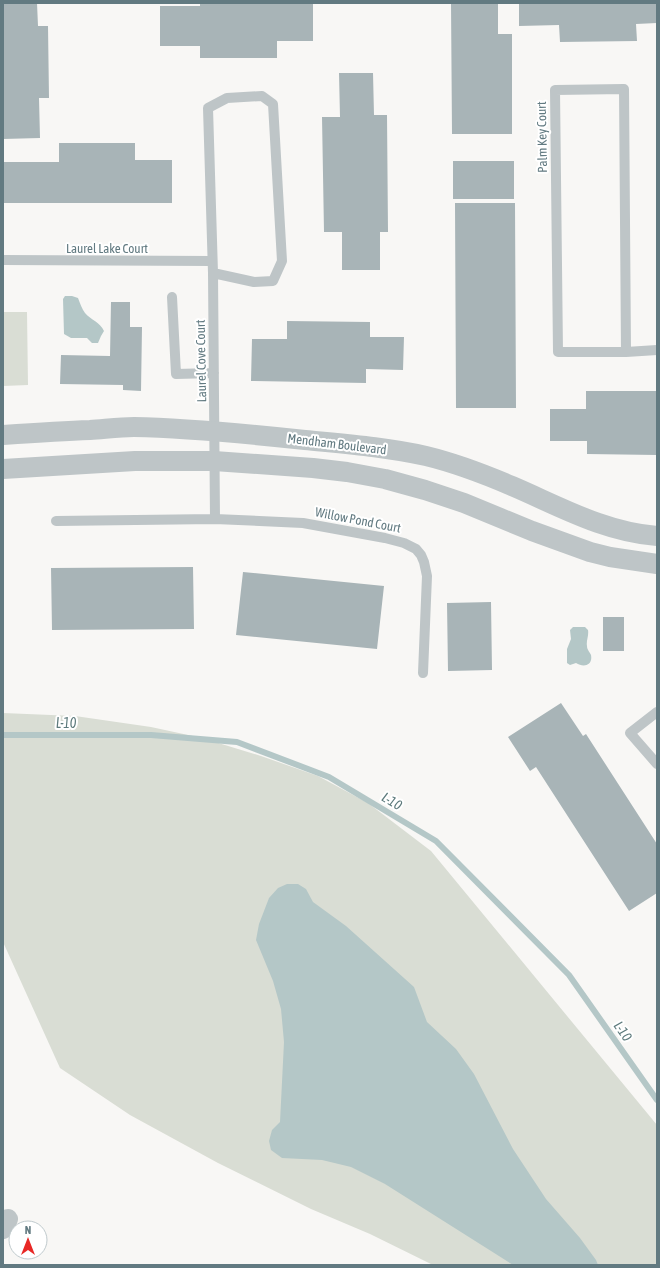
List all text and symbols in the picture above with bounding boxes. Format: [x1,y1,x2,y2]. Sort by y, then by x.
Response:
street label: Palm Key Court [534,101,550,173]
street label: Laurel Lake Court [66,241,148,256]
street label: Laurel Cove Court [193,319,209,402]
street label: Mendham Boulevard [287,430,387,458]
street label: Willow Pond Court [314,504,402,536]
water label: L-10 [56,715,77,731]
water label: L-10 [379,789,405,813]
water label: L-10 [611,1018,636,1044]
north arrow [8,1220,48,1260]
text: N [25,1224,31,1236]

